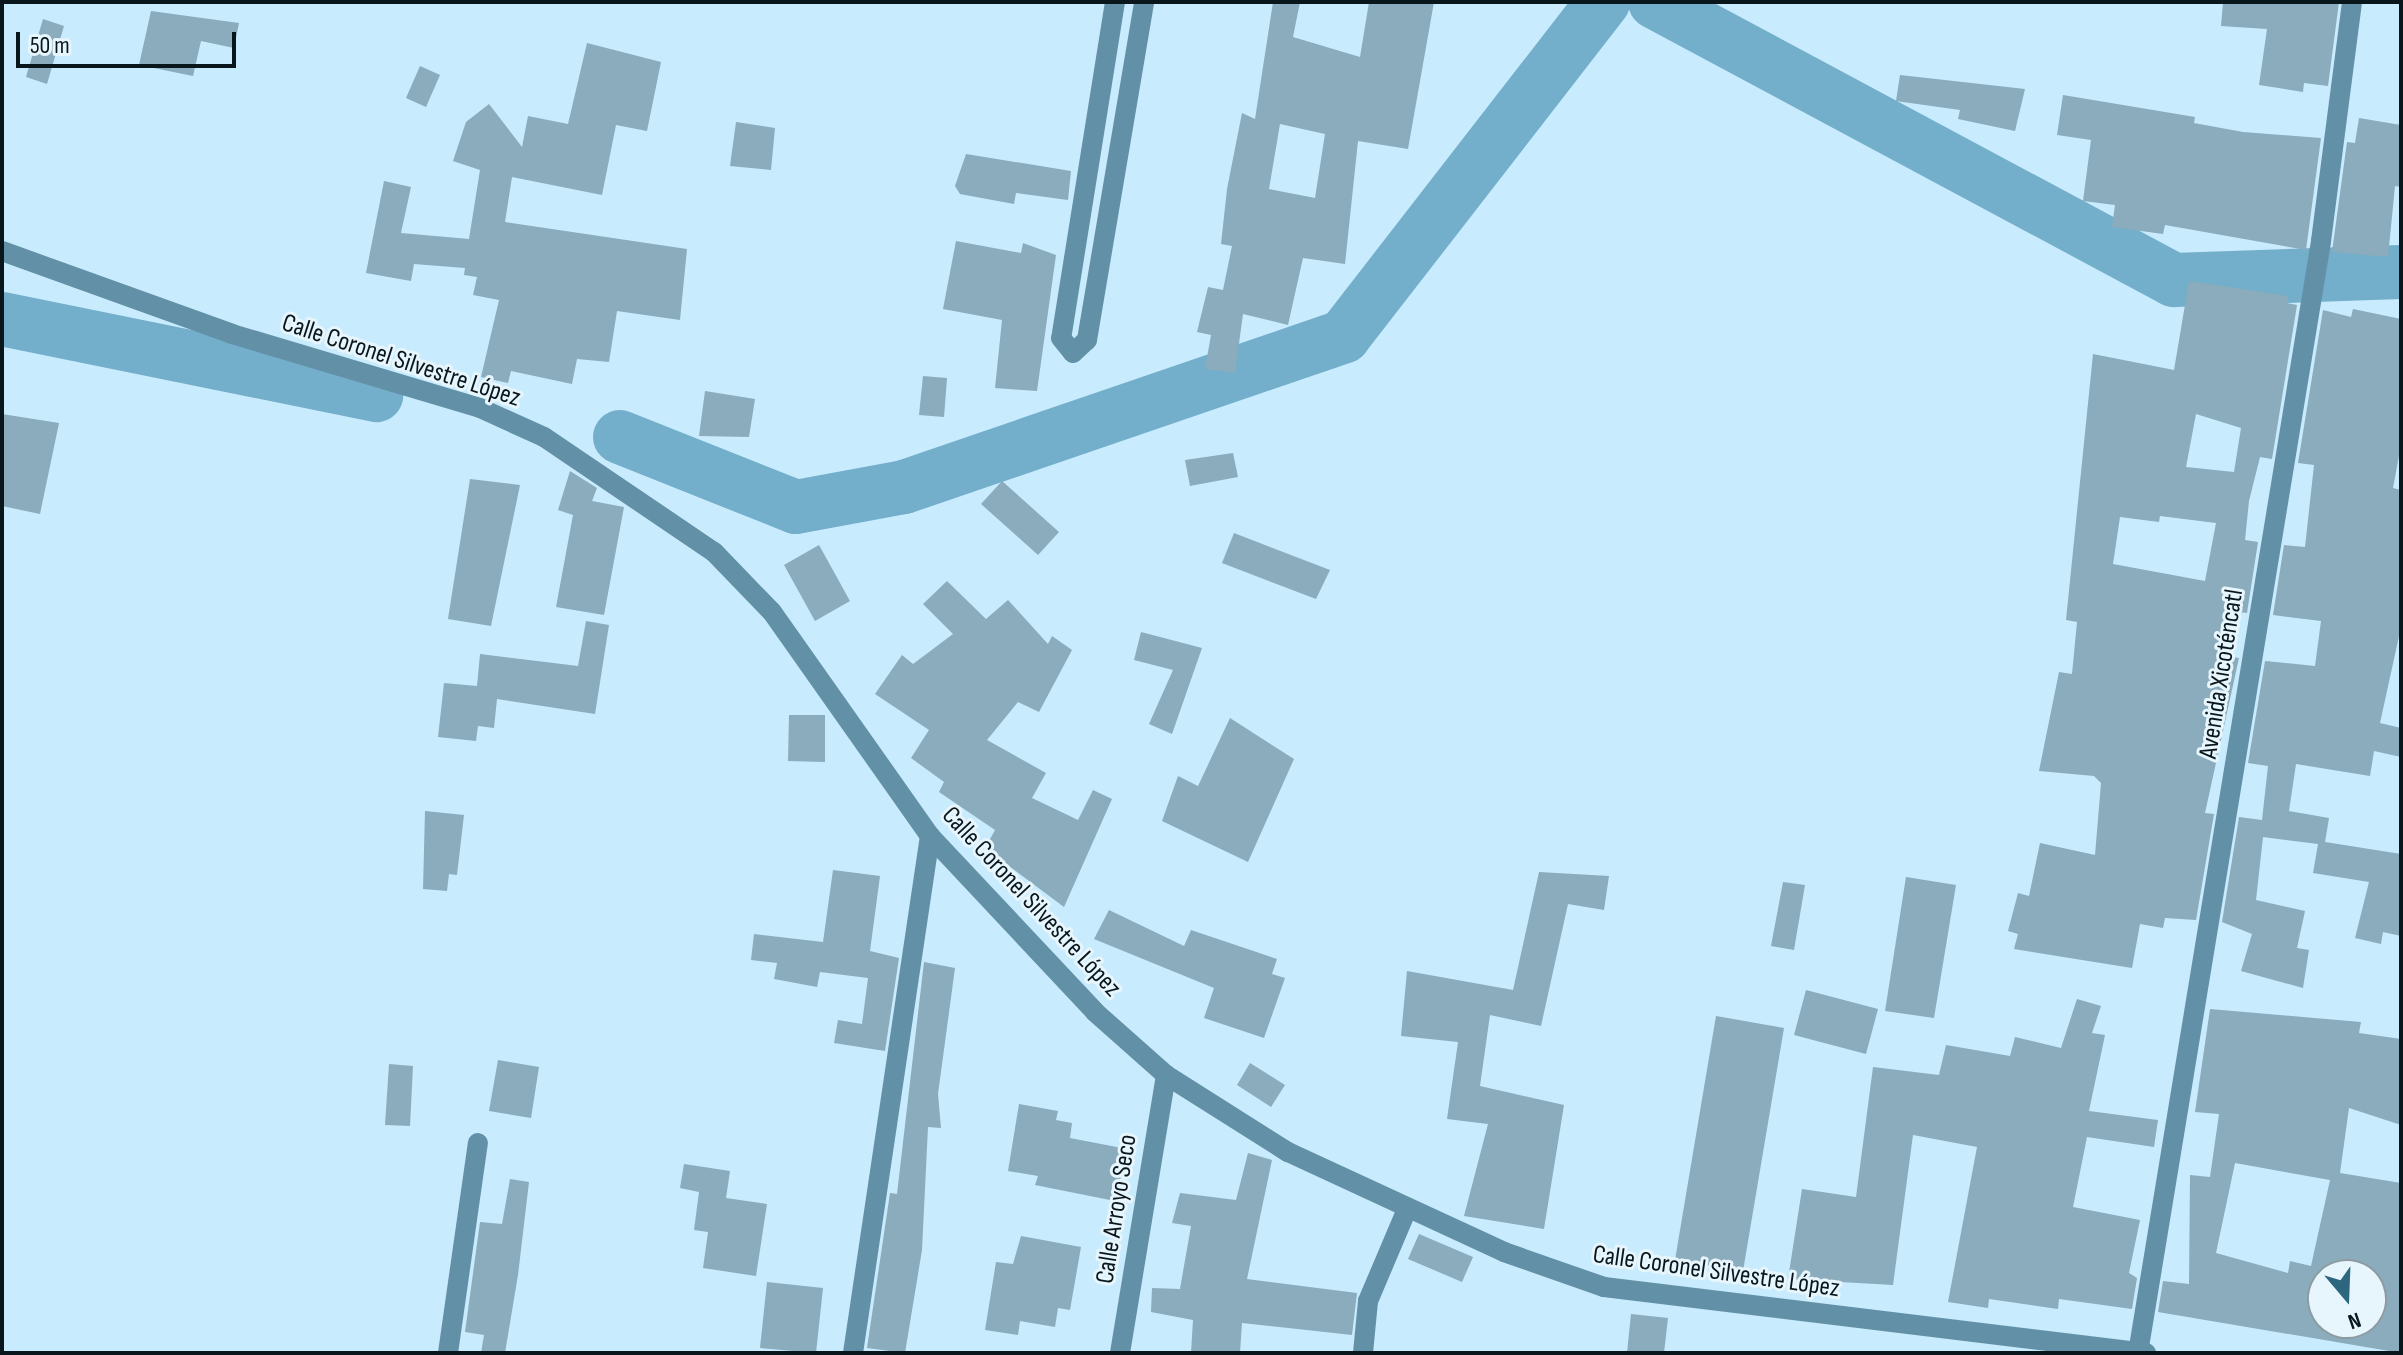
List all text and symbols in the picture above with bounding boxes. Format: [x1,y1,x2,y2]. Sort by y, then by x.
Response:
scale bar [20,16,240,66]
text: 50 m [30,31,70,60]
street label: Calle Coronel Silvestre López [278,308,524,414]
street label: Avenida Xicoténcatl [2193,587,2251,761]
street label: Calle Coronel Silvestre López [935,800,1127,1004]
street label: Calle Arroyo Seco [1090,1132,1144,1286]
street label: Calle Coronel Silvestre López [1591,1239,1841,1305]
north arrow [2307,1259,2387,1339]
text: N [2344,1306,2364,1335]

